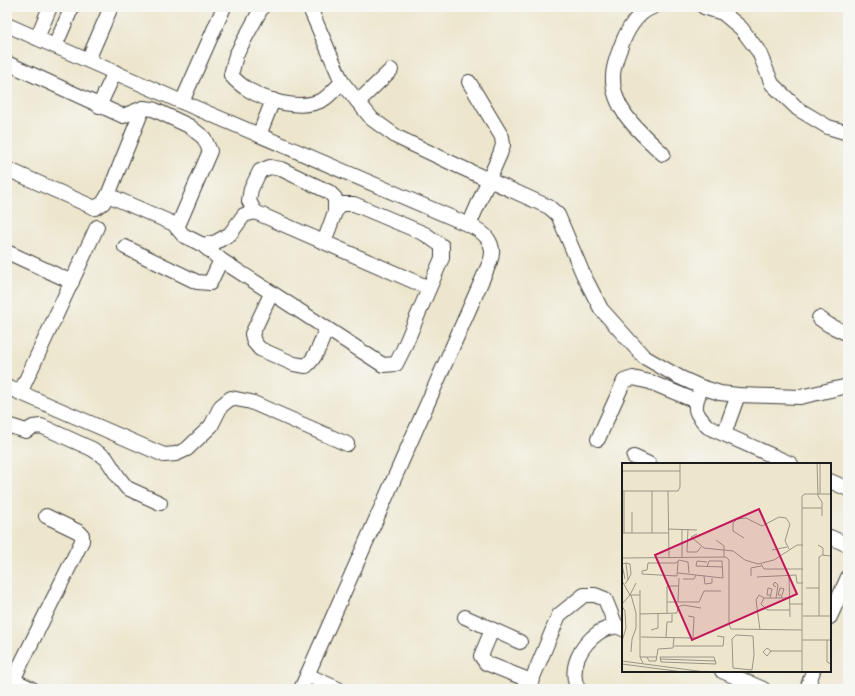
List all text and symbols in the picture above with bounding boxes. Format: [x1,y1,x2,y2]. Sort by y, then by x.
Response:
inset map [622,463,831,672]

